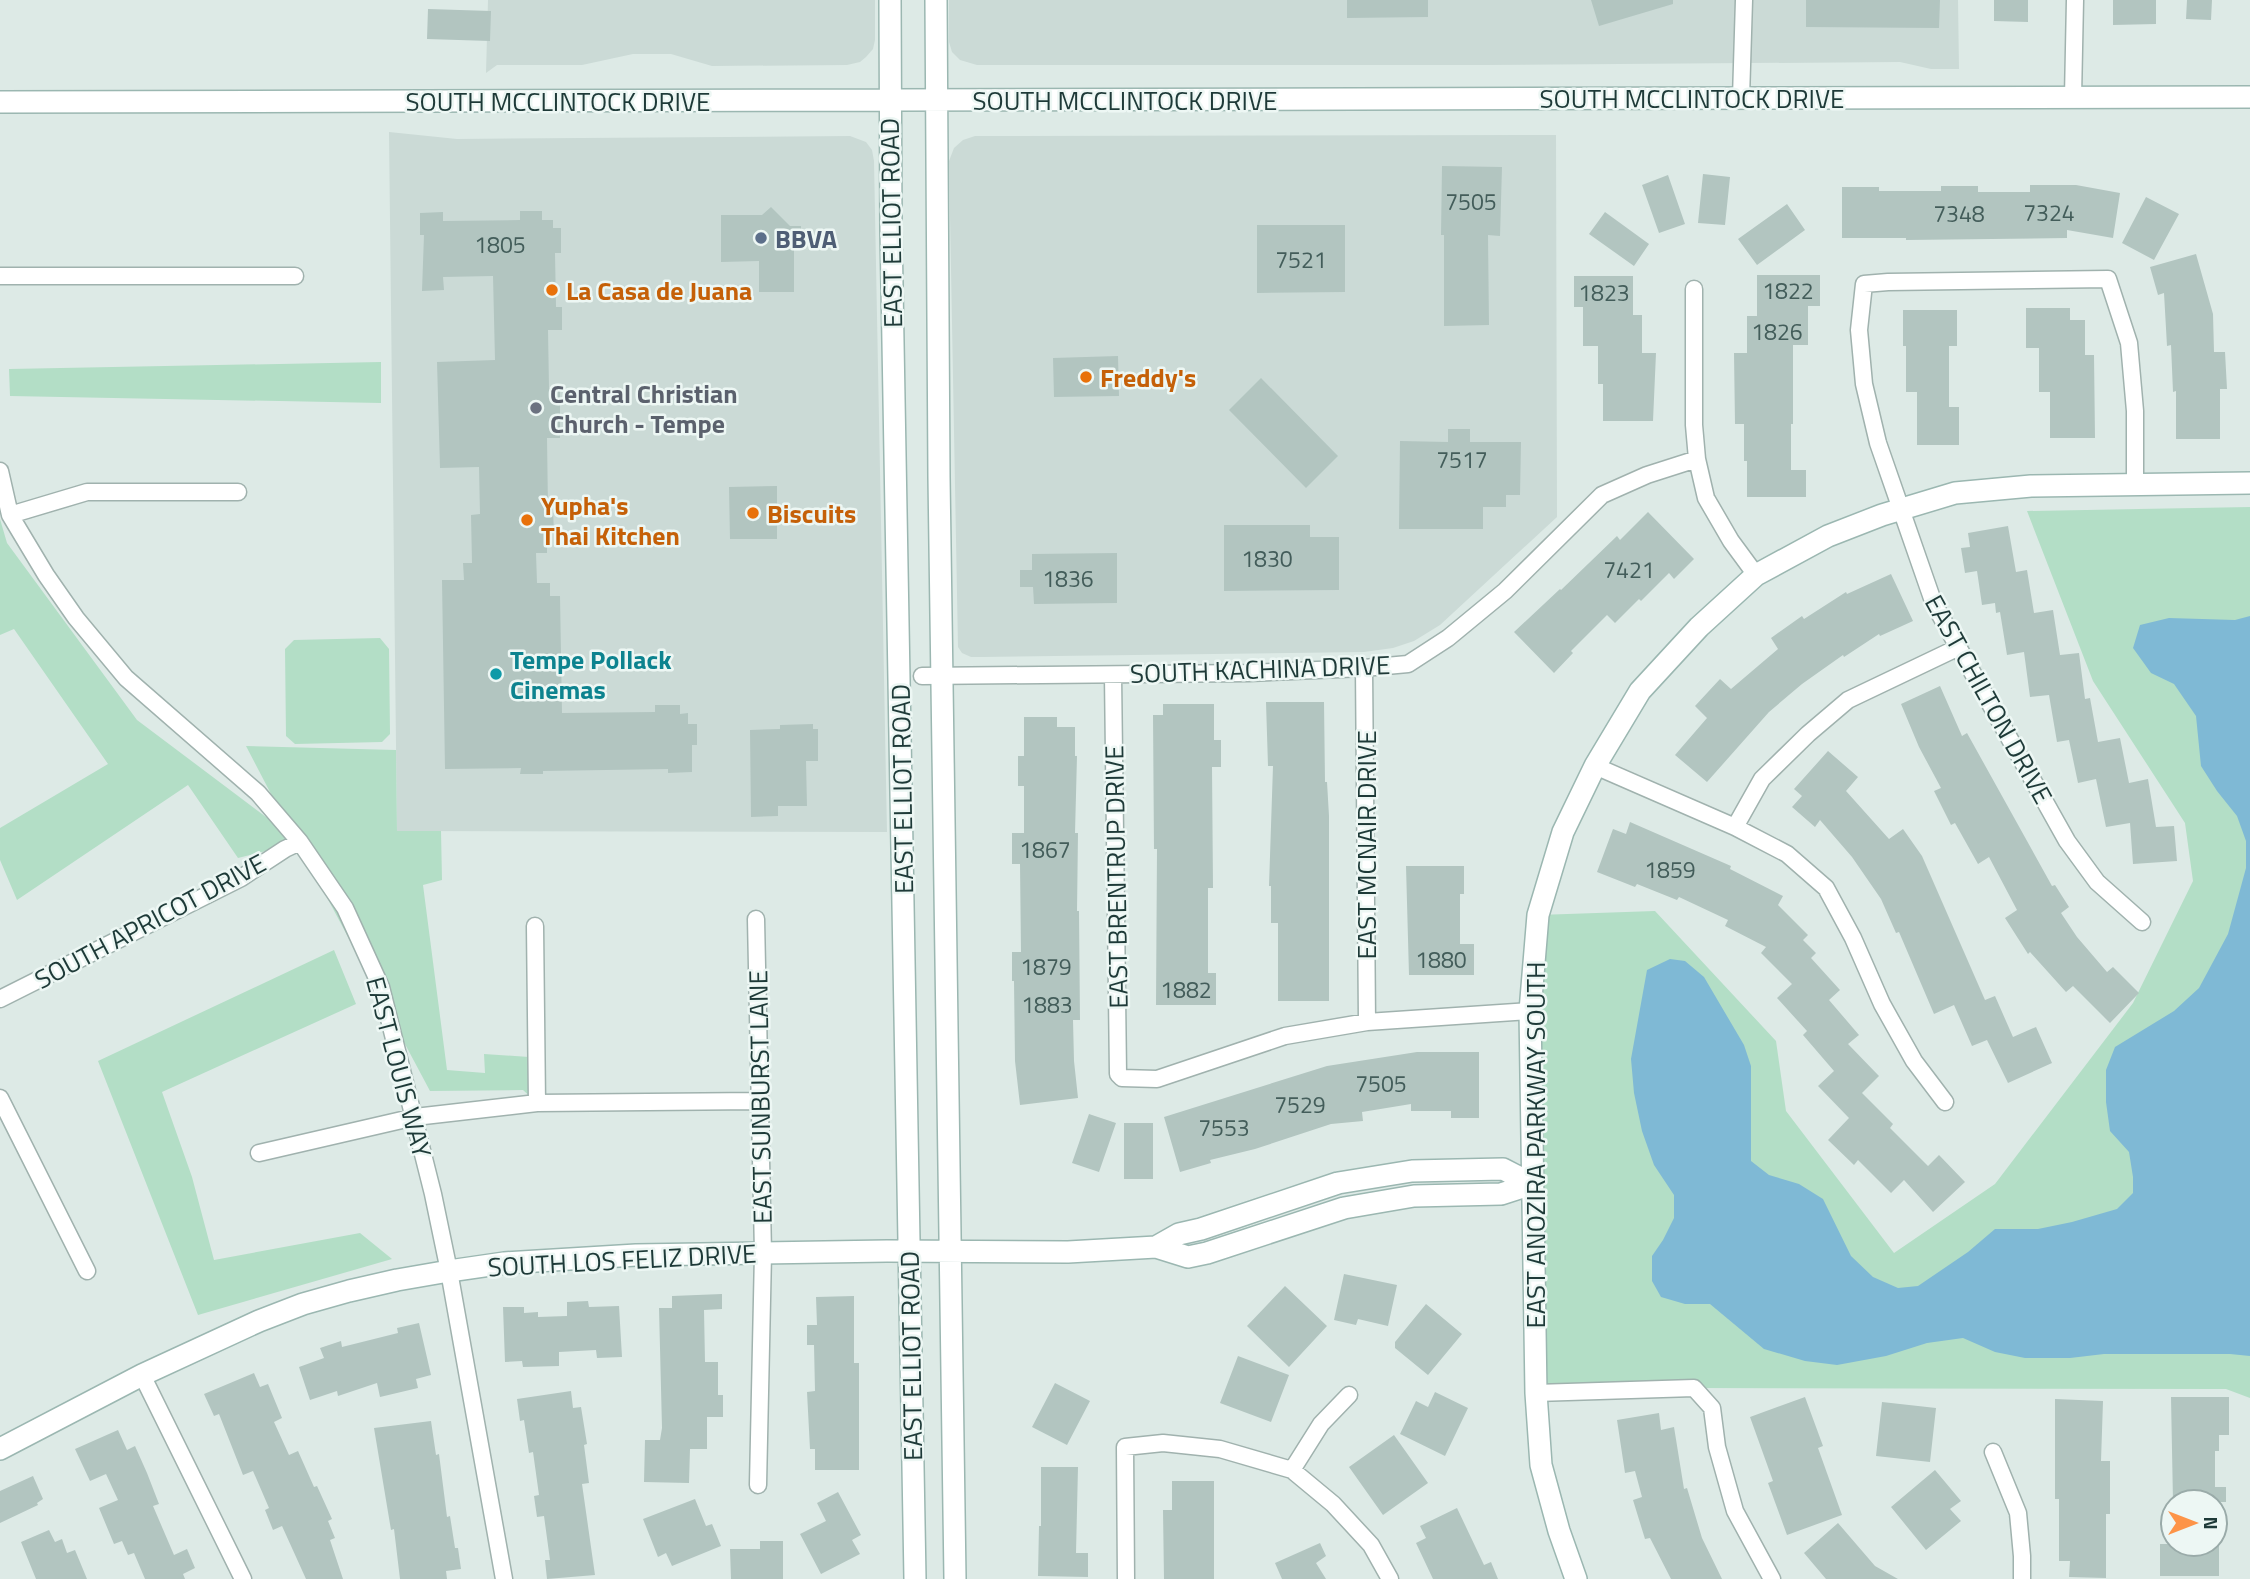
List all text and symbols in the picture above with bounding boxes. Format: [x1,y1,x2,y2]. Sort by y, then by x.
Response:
street label: SOUTH MCCLINTOCK DRIVE [1540,79,1844,118]
street label: SOUTH MCCLINTOCK DRIVE [973,81,1277,120]
street label: SOUTH MCCLINTOCK DRIVE [406,82,710,121]
street label: EAST ELLIOT ROAD [870,118,912,328]
house number: 7505 [1445,184,1497,219]
house number: 7324 [2023,195,2075,230]
house number: 7348 [1933,196,1985,231]
place label: BBVA [775,219,837,258]
house number: 1805 [474,227,526,262]
marker: BBVA [753,230,769,246]
house number: 7521 [1275,242,1327,277]
place label: La Casa de Juana [566,271,752,310]
house number: 1822 [1762,273,1814,308]
house number: 1823 [1578,275,1630,310]
marker: La Casa de Juana [544,282,560,298]
house number: 1826 [1751,314,1803,349]
place label: Freddy's [1100,358,1196,397]
marker: Freddy's [1078,369,1094,385]
place label: Central Christian Church - Tempe [550,374,738,443]
marker: Central Christian Church - Tempe [528,400,544,416]
house number: 7517 [1436,442,1488,477]
place label: Yupha's Thai Kitchen [541,486,680,555]
place label: Biscuits [767,494,856,533]
marker: Biscuits [745,505,761,521]
marker: Yupha's Thai Kitchen [519,512,535,528]
house number: 1830 [1241,541,1293,576]
house number: 7421 [1603,552,1655,587]
house number: 1836 [1042,561,1094,596]
street label: EAST CHILTON DRIVE [1915,587,2063,811]
place label: Tempe Pollack Cinemas [510,640,672,709]
street label: SOUTH KACHINA DRIVE [1129,645,1391,693]
marker: Tempe Pollack Cinemas [488,666,504,682]
street label: EAST ELLIOT ROAD [881,684,923,894]
street label: EAST MCNAIR DRIVE [1347,730,1386,960]
street label: EAST BRENTRUP DRIVE [1094,745,1138,1009]
house number: 1867 [1019,832,1071,867]
street label: SOUTH APRICOT DRIVE [27,843,273,999]
house number: 1859 [1644,852,1696,887]
house number: 1880 [1415,942,1467,977]
house number: 1879 [1020,949,1072,984]
street label: EAST ANOZIRA PARKWAY SOUTH [1516,961,1555,1329]
street label: EAST SUNBURST LANE [738,970,782,1224]
street label: EAST LOUIS WAY [356,972,442,1162]
house number: 1882 [1160,972,1212,1007]
house number: 1883 [1021,987,1073,1022]
house number: 7505 [1355,1066,1407,1101]
house number: 7529 [1274,1087,1326,1122]
house number: 7553 [1198,1110,1250,1145]
street label: SOUTH LOS FELIZ DRIVE [487,1233,757,1287]
street label: EAST ELLIOT ROAD [890,1251,932,1461]
north arrow [2159,1488,2229,1558]
text: N [2197,1516,2226,1530]

